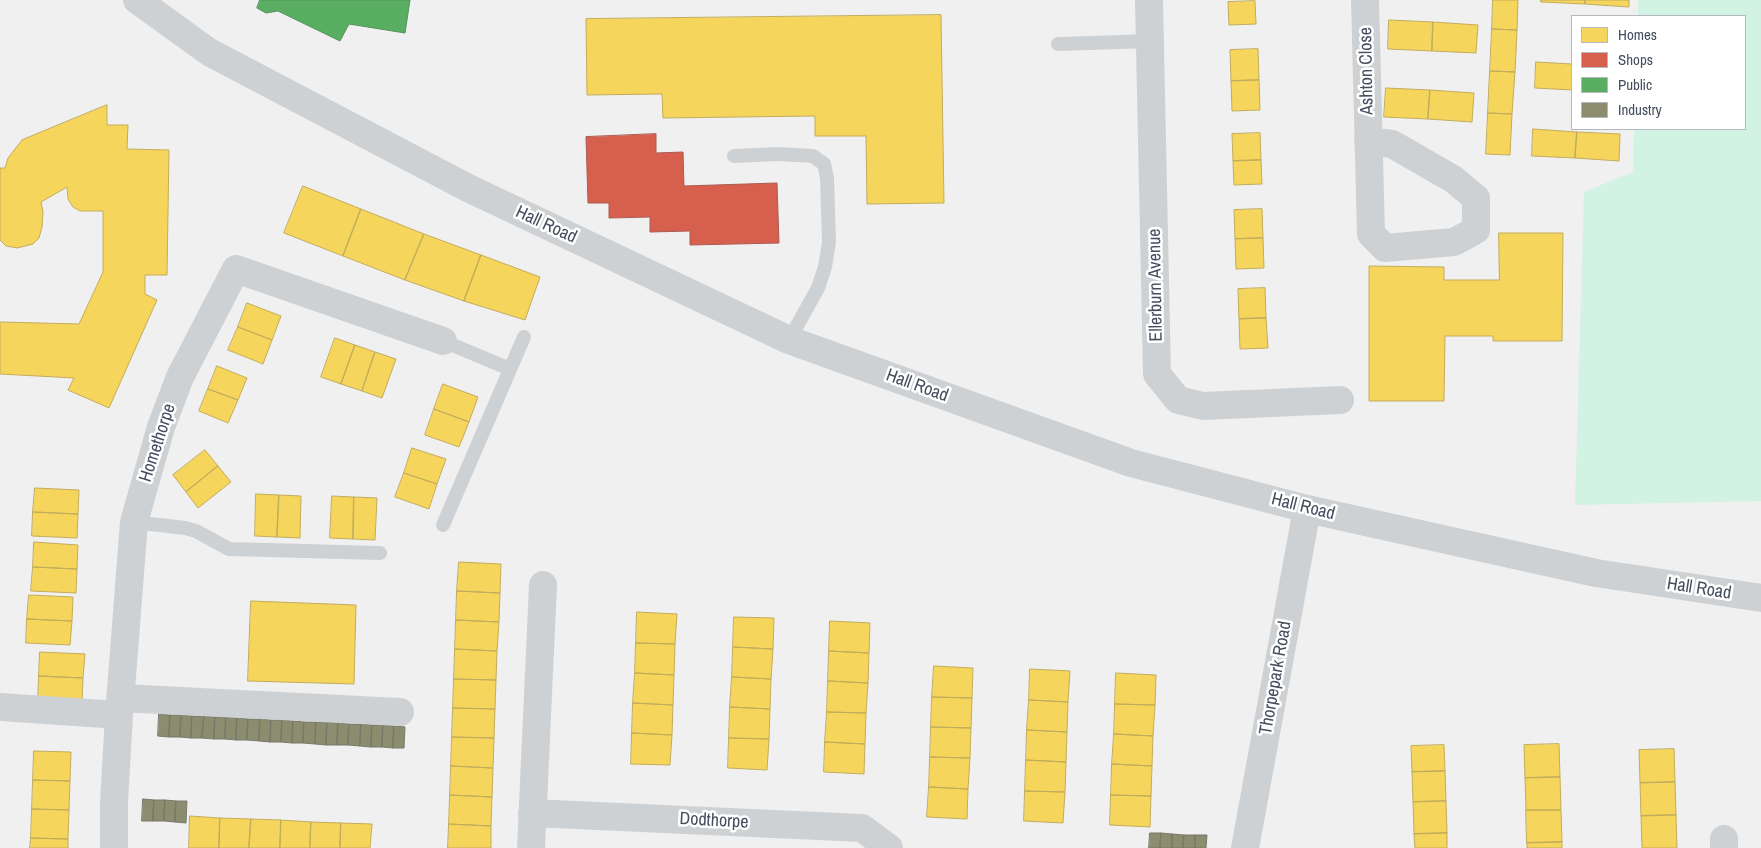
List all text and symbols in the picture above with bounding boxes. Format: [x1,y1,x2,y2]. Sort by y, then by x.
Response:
legend [1571,15,1746,130]
text: Homes [1618,24,1657,45]
street label: Ashton Close [1355,27,1379,115]
text: Shops [1618,49,1653,70]
text: Public [1618,74,1652,95]
text: Industry [1618,99,1662,120]
street label: Hall Road [512,202,580,248]
street label: Ellerburn Avenue [1144,228,1168,342]
street label: Hall Road [883,365,951,407]
street label: Homethorpe [135,401,181,485]
street label: Hall Road [1269,489,1337,525]
street label: Hall Road [1665,573,1733,605]
street label: Thorpepark Road [1255,620,1297,736]
street label: Dodthorpe [679,808,749,834]

